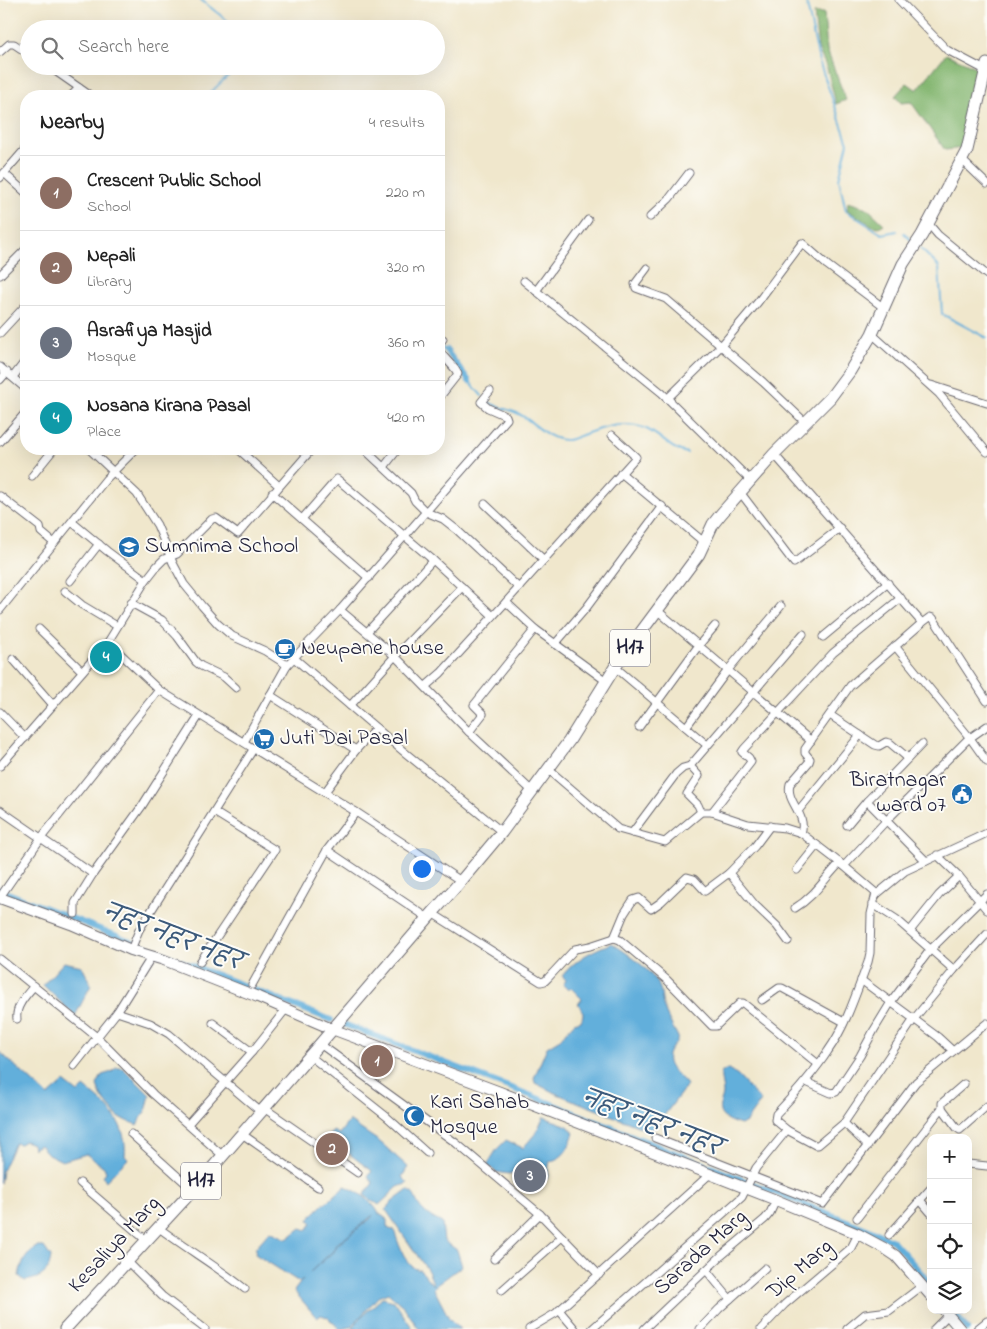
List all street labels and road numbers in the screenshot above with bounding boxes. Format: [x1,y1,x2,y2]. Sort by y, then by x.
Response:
road number: H17 [610,630,650,666]
road number: H17 [181,1162,221,1200]
street label: Kesaliya Marg [61,1189,169,1302]
street label: Sarada Marg [647,1202,756,1305]
street label: Dip Marg [759,1232,841,1310]

